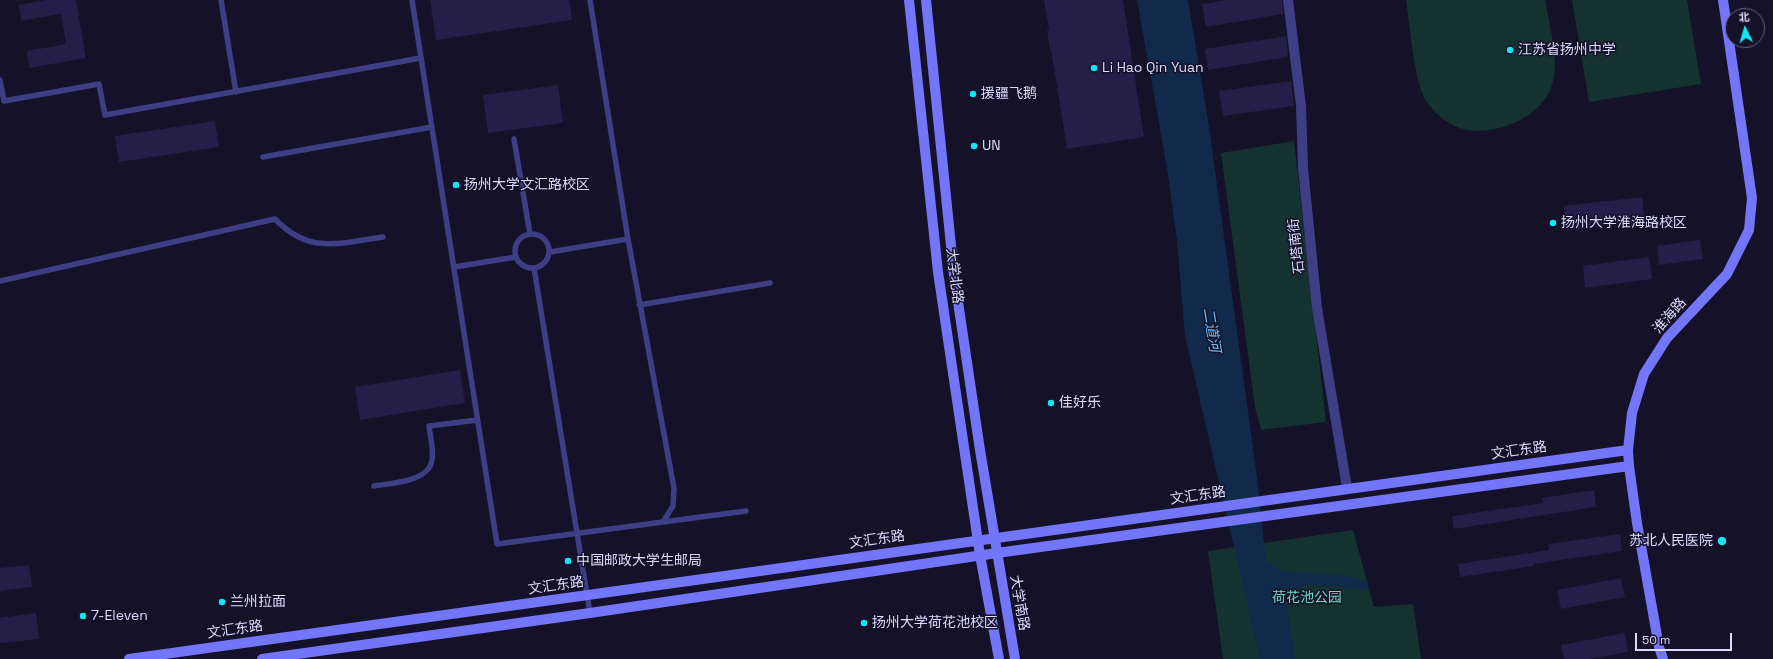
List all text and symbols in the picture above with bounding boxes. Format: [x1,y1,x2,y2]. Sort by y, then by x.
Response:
north arrow [1725,8,1765,48]
text: 北 [1738,10,1750,24]
place label: 江苏省扬州中学 [1518,42,1616,58]
marker: 江苏省扬州中学 [1505,45,1515,55]
place label: Li Hao Qin Yuan [1102,60,1204,76]
marker: Li Hao Qin Yuan [1089,63,1099,73]
place label: 援疆飞鹅 [981,86,1037,102]
marker: 援疆飞鹅 [968,89,978,99]
place label: UN [982,138,1001,154]
marker: UN [969,141,979,151]
place label: 扬州大学文汇路校区 [464,177,590,193]
marker: 扬州大学文汇路校区 [451,180,461,190]
place label: 扬州大学淮海路校区 [1561,215,1687,231]
street label: 石塔南街 [1286,217,1308,275]
marker: 扬州大学淮海路校区 [1548,218,1558,228]
street label: 大学北路 [942,247,966,305]
street label: 淮海路 [1650,295,1690,337]
water label: 二道河 [1199,306,1223,354]
place label: 佳好乐 [1059,395,1101,411]
marker: 佳好乐 [1046,398,1056,408]
street label: 文汇东路 [1490,439,1548,463]
street label: 文汇东路 [1169,484,1227,508]
street label: 文汇东路 [848,528,906,552]
place label: 苏北人民医院 [1629,533,1713,549]
marker: 苏北人民医院 [1716,535,1728,547]
place label: 中国邮政大学生邮局 [576,553,702,569]
marker: 中国邮政大学生邮局 [563,556,573,566]
street label: 文汇东路 [527,574,585,598]
street label: 大学南路 [1006,574,1032,632]
park label: 荷花池公园 [1272,590,1342,606]
place label: 兰州拉面 [230,594,286,610]
marker: 兰州拉面 [217,597,227,607]
place label: 7-Eleven [91,608,148,624]
marker: 7-Eleven [78,611,88,621]
place label: 扬州大学荷花池校区 [872,615,998,631]
street label: 文汇东路 [206,618,264,642]
marker: 扬州大学荷花池校区 [859,618,869,628]
scale bar [1637,625,1734,651]
text: 50 m [1642,632,1670,648]

